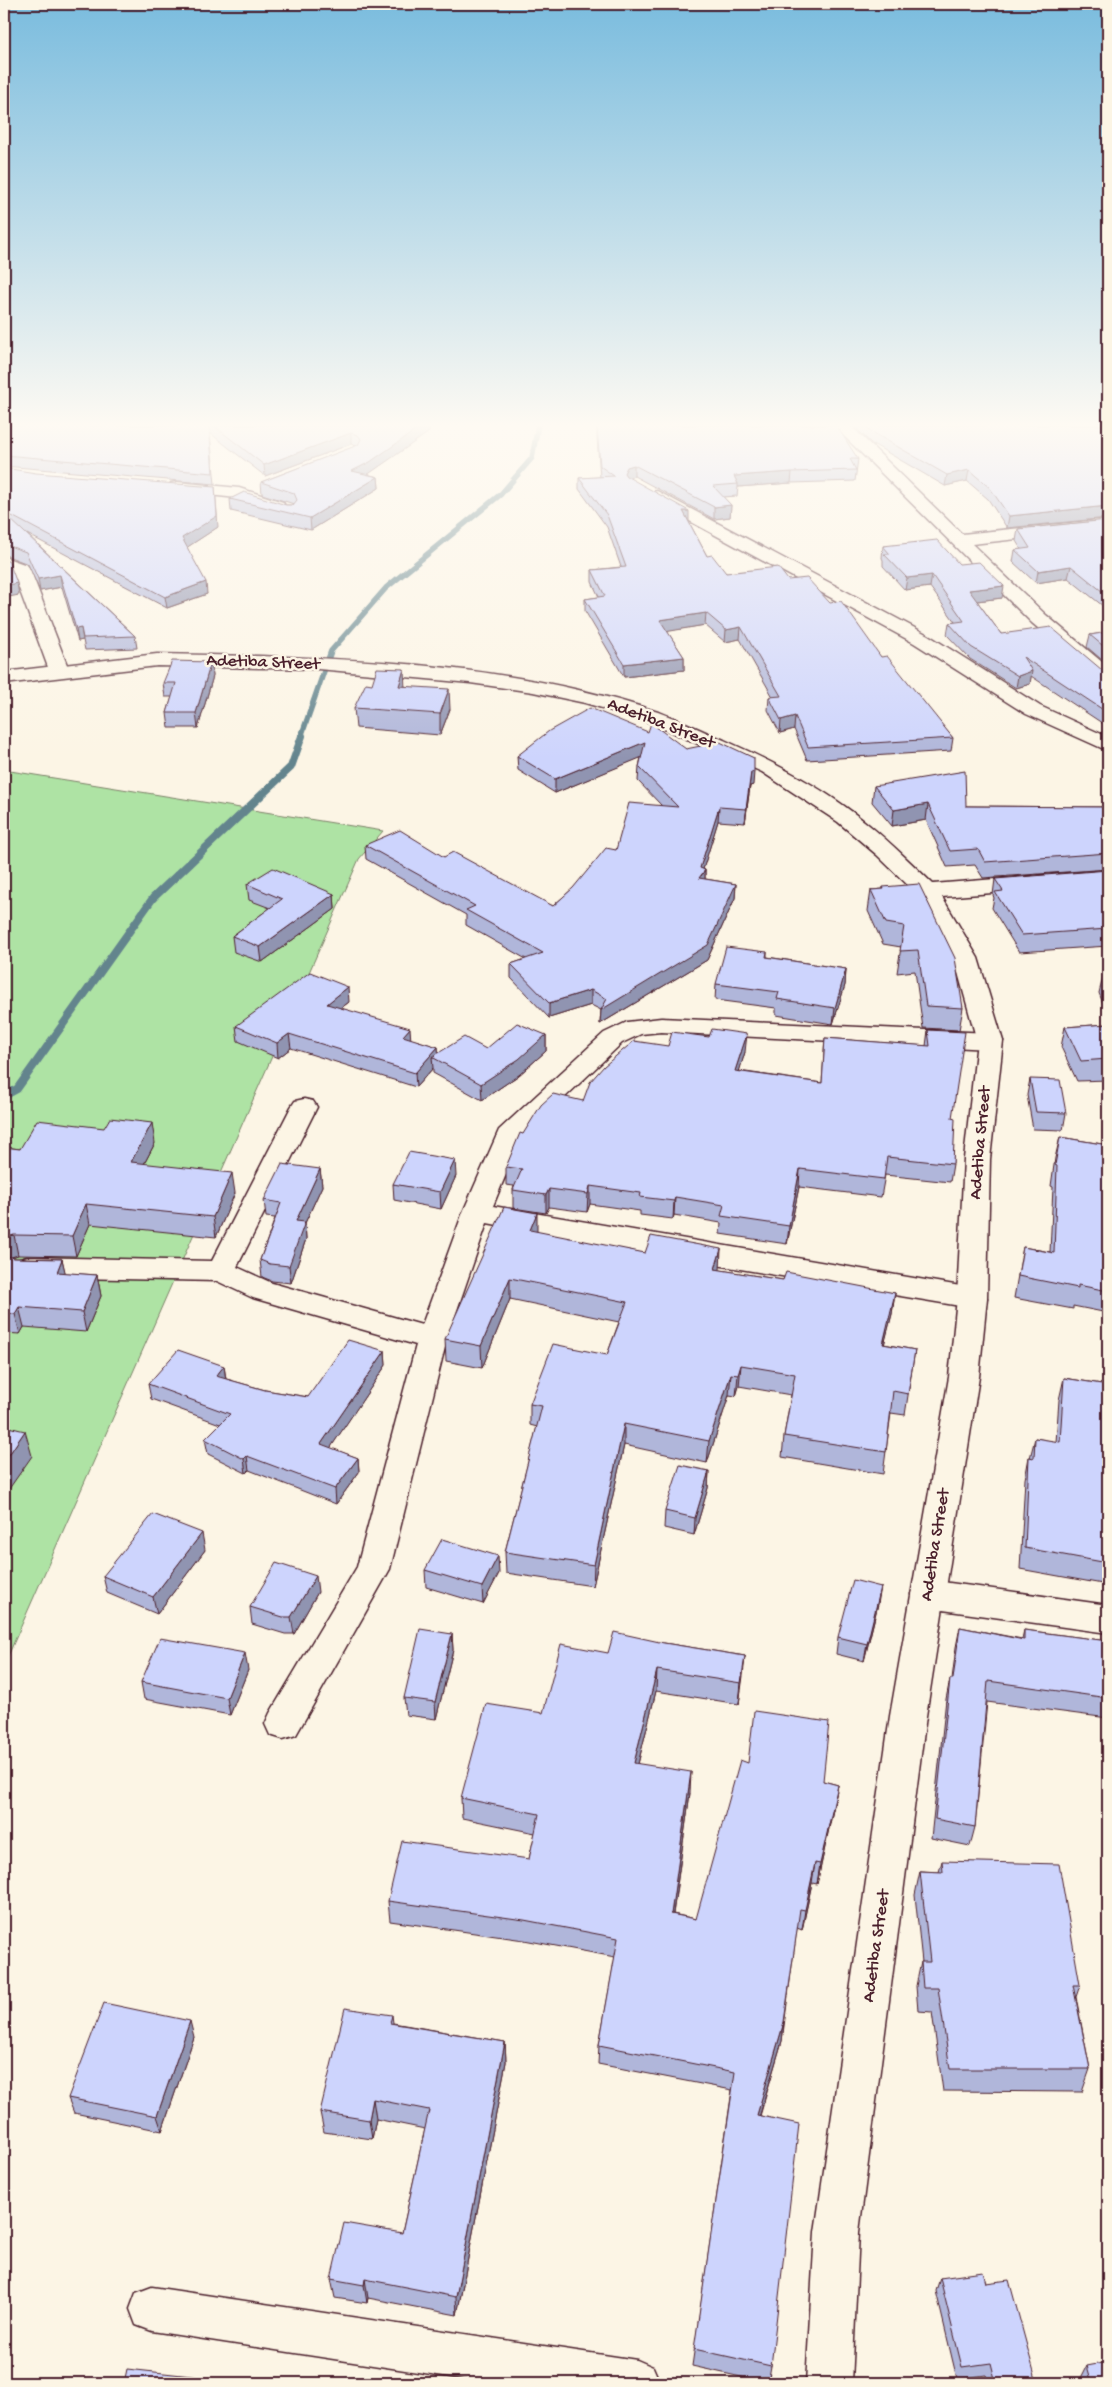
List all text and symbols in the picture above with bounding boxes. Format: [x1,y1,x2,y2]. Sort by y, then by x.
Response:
street label: Adetiba Street [206,651,322,676]
street label: Adetiba Street [604,694,719,755]
street label: Adetiba Street [966,1084,997,1200]
street label: Adetiba Street [917,1486,956,1603]
street label: Adetiba Street [859,1887,896,2004]

